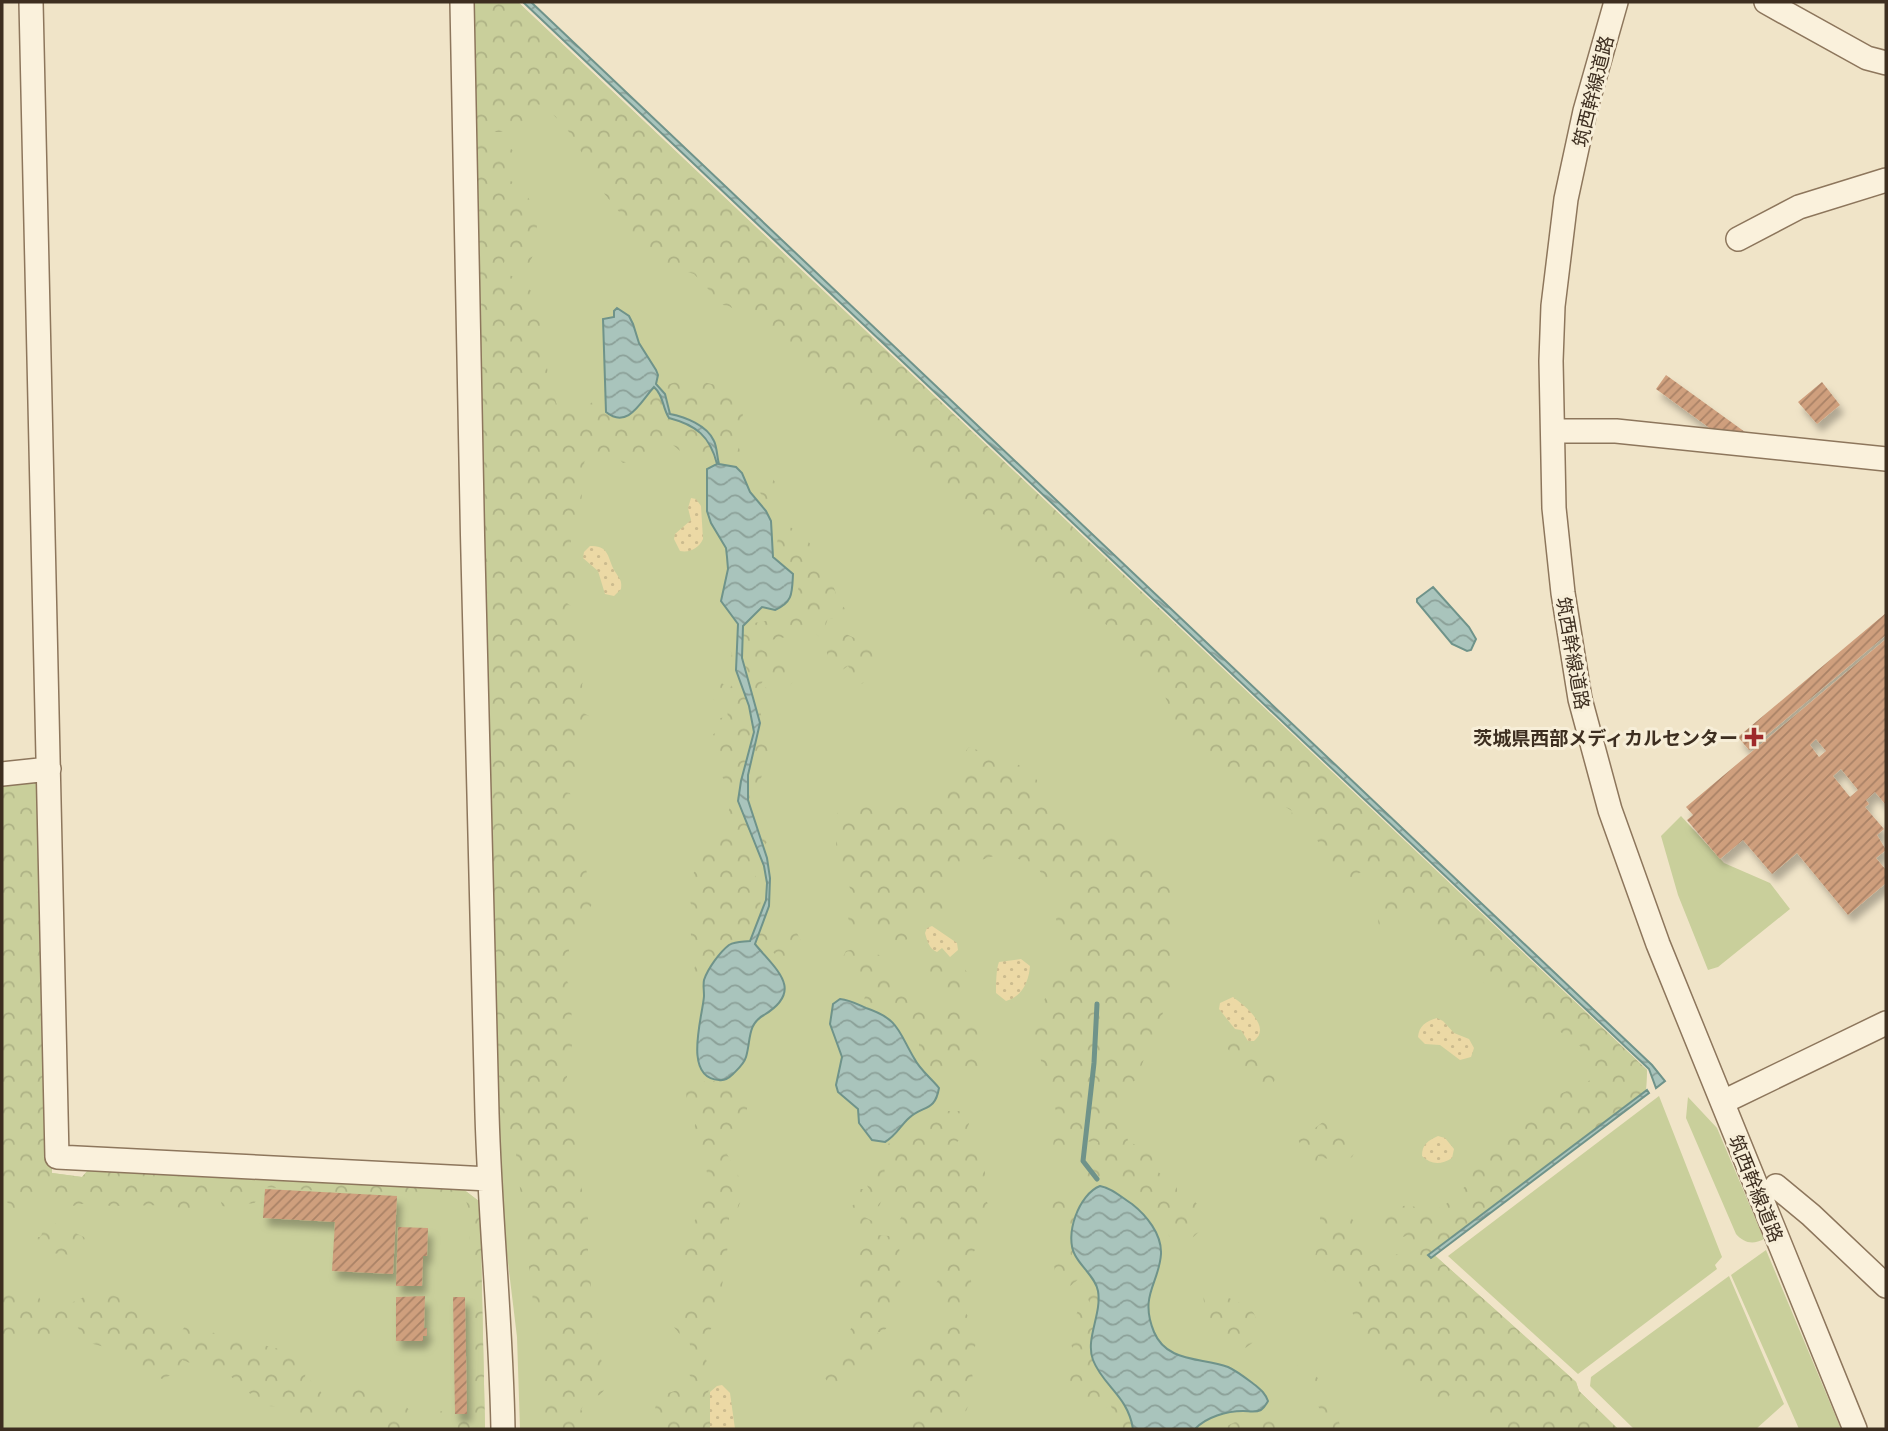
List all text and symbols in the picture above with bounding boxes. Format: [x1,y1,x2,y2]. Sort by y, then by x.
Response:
street label: 筑西幹線道路 [1565,32,1619,150]
street label: 筑西幹線道路 [1550,594,1598,712]
place label: 茨城県西部メディカルセンター [1473,723,1738,751]
marker: 茨城県西部メディカルセンター [1744,727,1764,747]
street label: 筑西幹線道路 [1723,1130,1791,1246]

